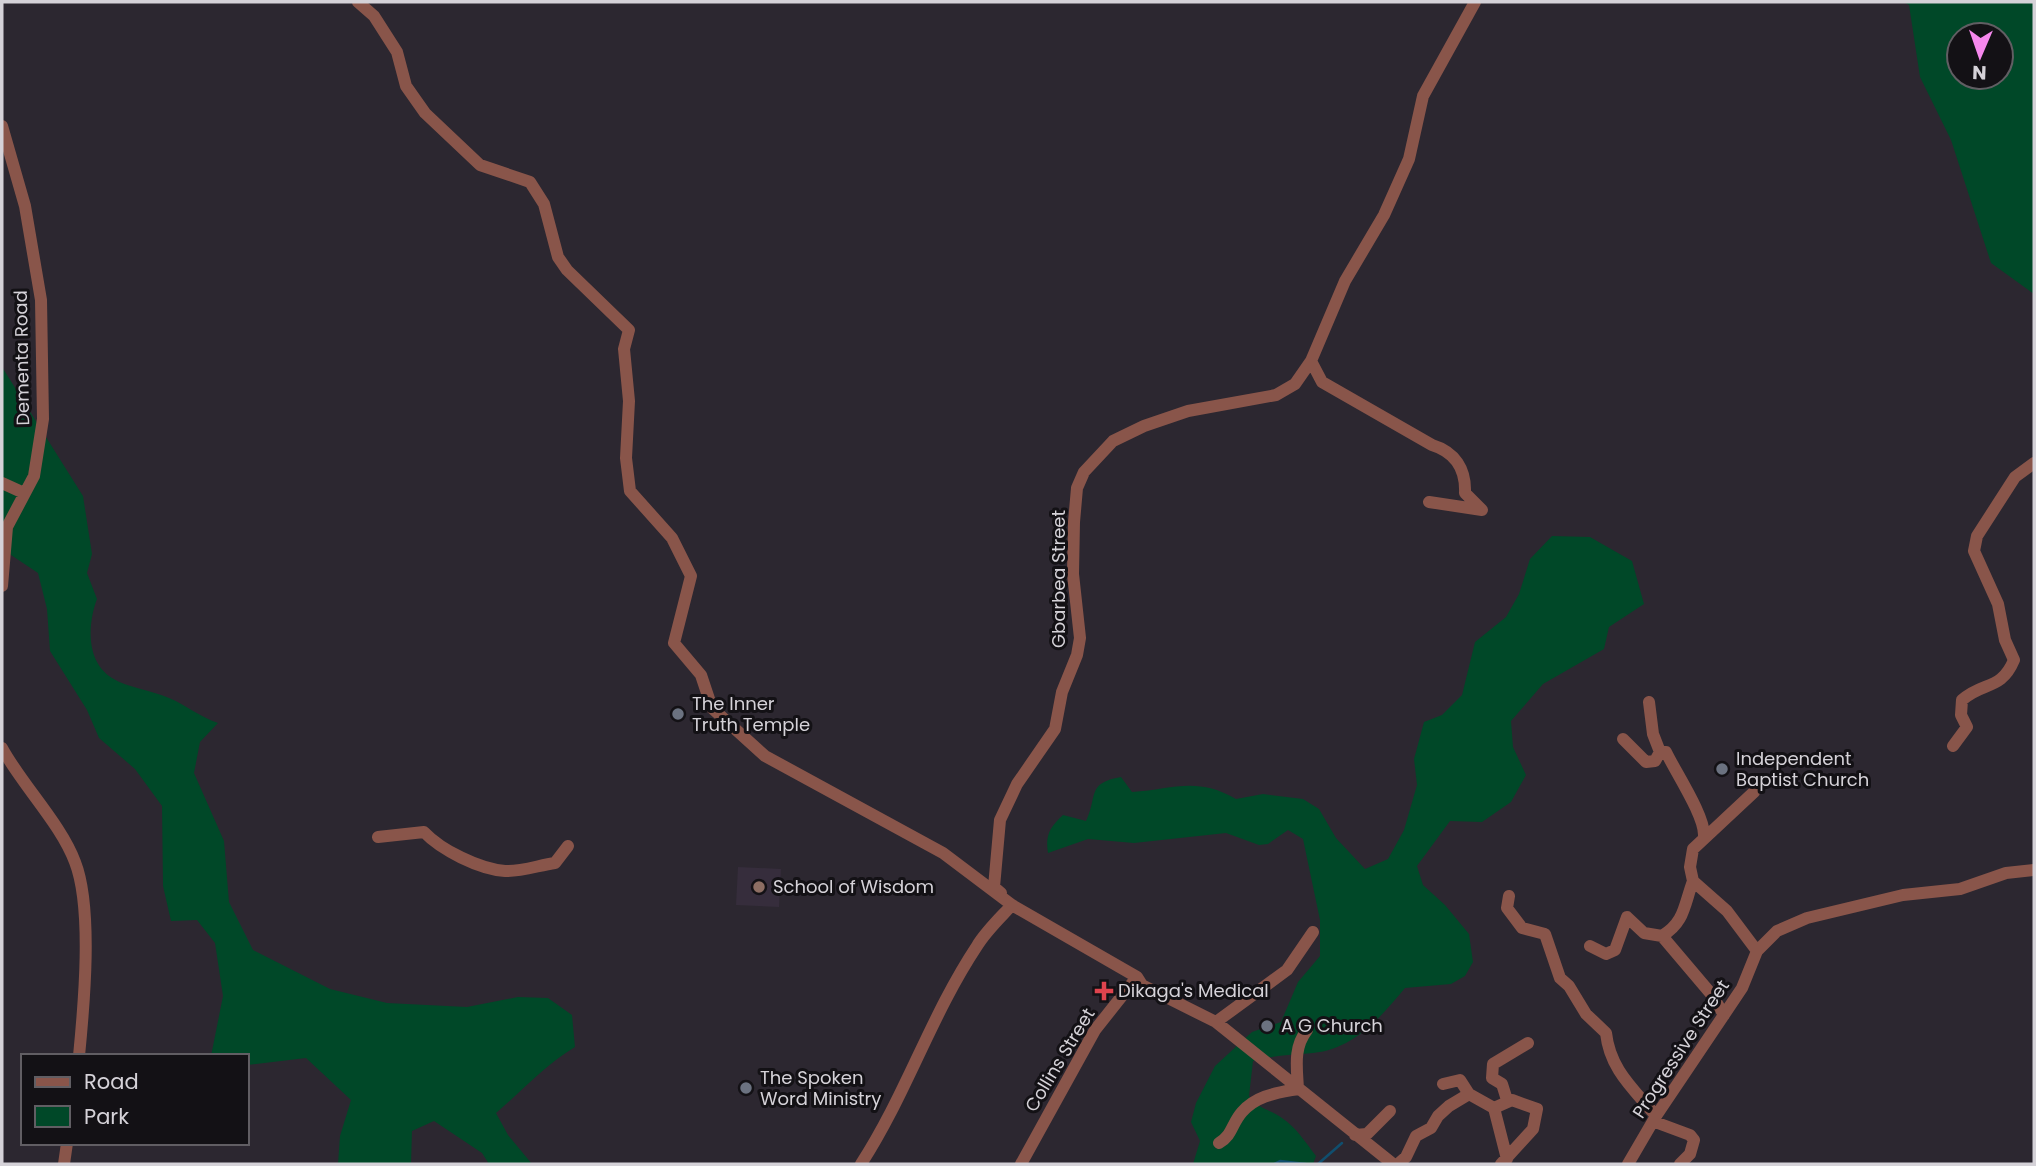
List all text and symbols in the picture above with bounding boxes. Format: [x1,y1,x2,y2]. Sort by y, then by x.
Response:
north arrow [1945,21,2015,91]
text: N [1972,59,1987,86]
street label: Dementa Road [8,290,35,426]
street label: Gbarbea Street [1046,510,1071,648]
place label: The Inner Truth Temple [692,691,810,737]
marker: The Inner Truth Temple [670,706,686,722]
place label: Independent Baptist Church [1736,746,1869,792]
marker: Independent Baptist Church [1714,761,1730,777]
place label: School of Wisdom [773,874,934,899]
marker: School of Wisdom [751,879,767,895]
street label: Progressive Street [1626,975,1735,1123]
place label: Dikaga's Medical [1118,978,1269,1003]
marker: Dikaga's Medical [1096,983,1112,999]
street label: Collins Street [1019,1003,1100,1116]
place label: A G Church [1281,1013,1383,1038]
marker: A G Church [1259,1018,1275,1034]
legend [21,1054,248,1145]
place label: The Spoken Word Ministry [760,1065,881,1111]
text: Road [84,1067,139,1096]
marker: The Spoken Word Ministry [738,1080,754,1096]
text: Park [84,1102,129,1131]

